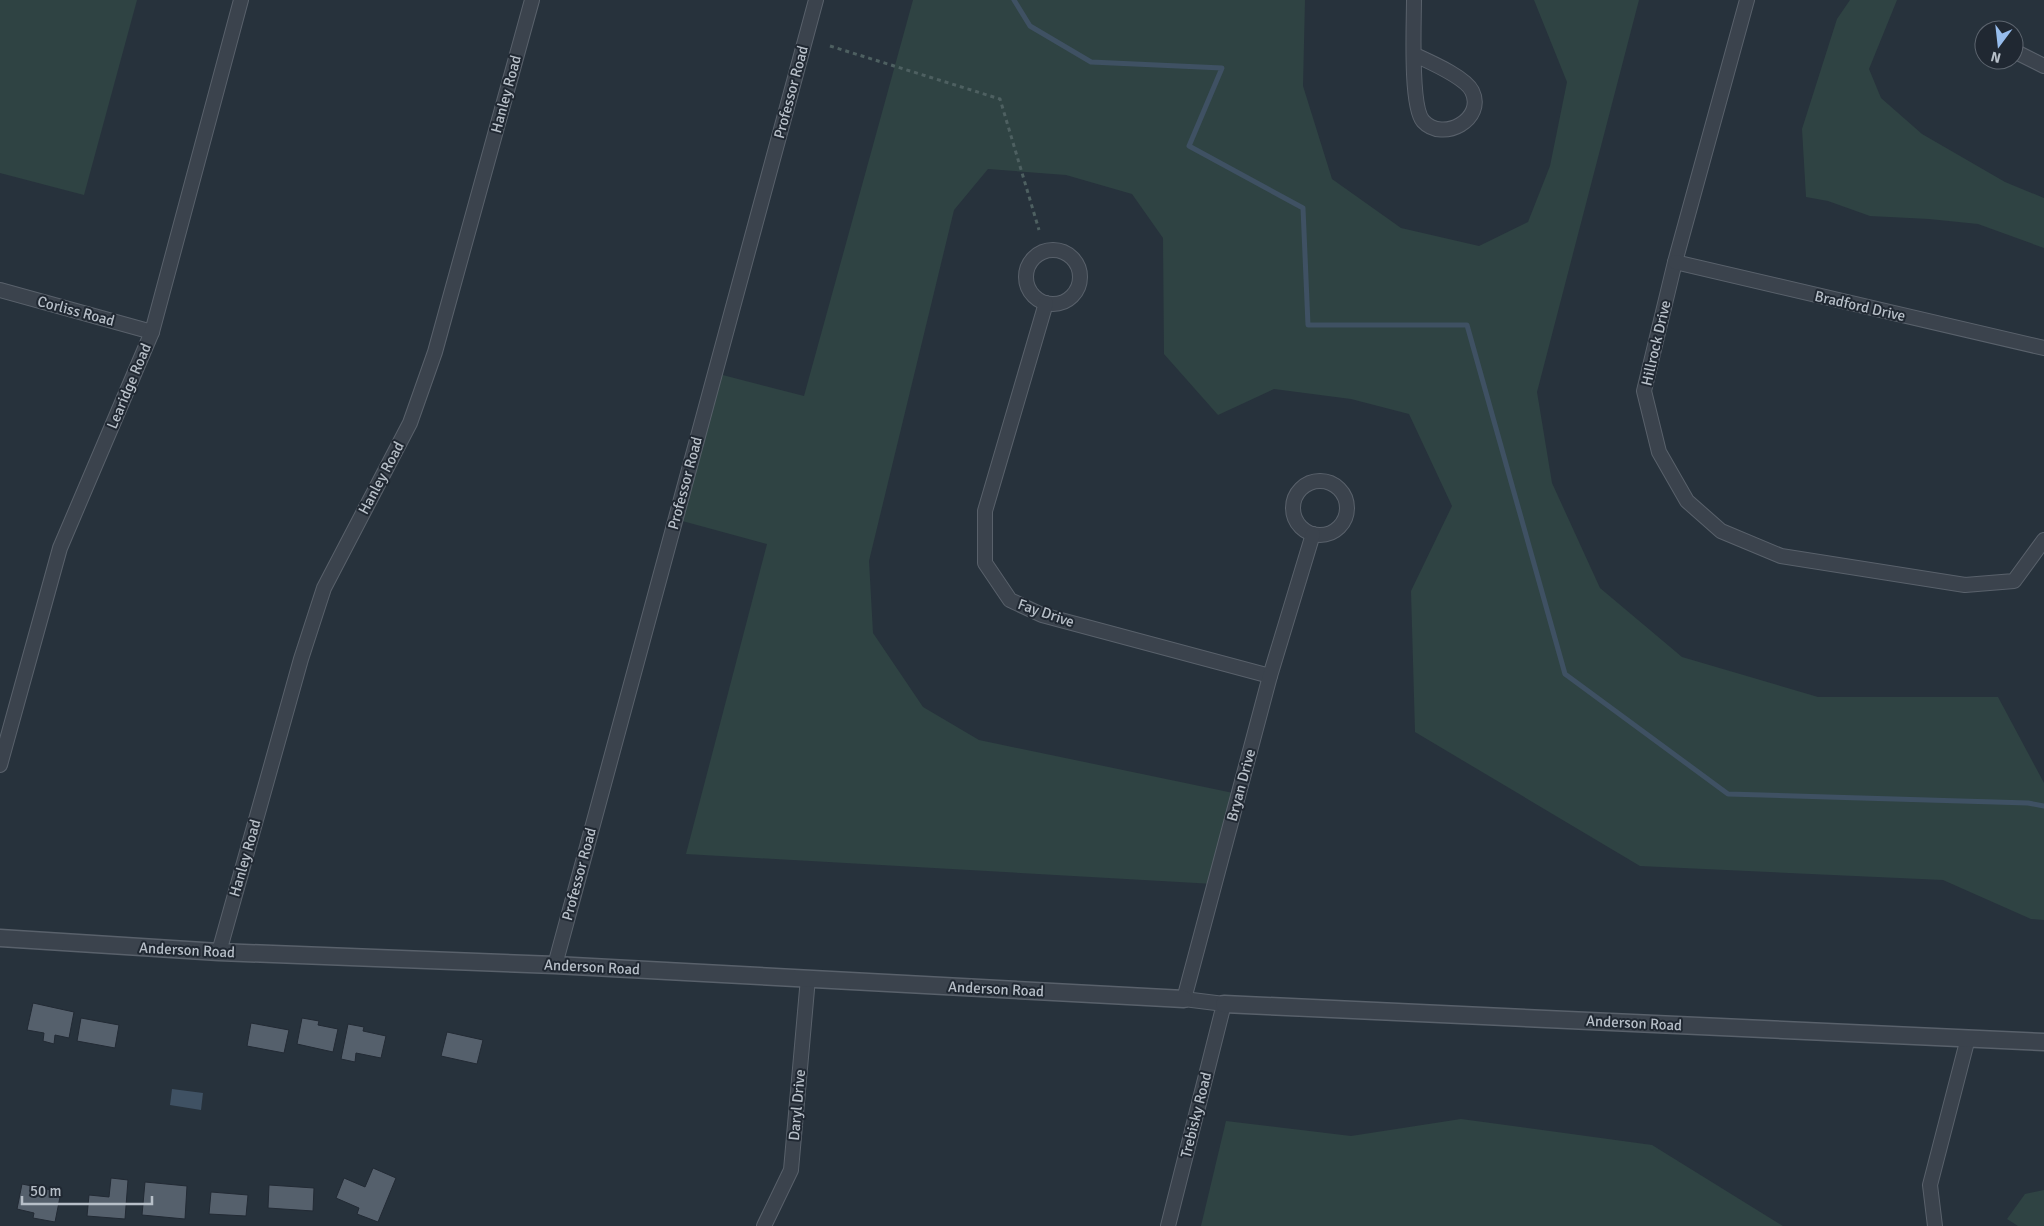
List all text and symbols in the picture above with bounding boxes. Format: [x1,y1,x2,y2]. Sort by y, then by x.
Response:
north arrow [1974,20,2024,70]
street label: Professor Road [770,44,812,140]
text: N [1989,48,2003,67]
street label: Hanley Road [487,53,525,135]
street label: Bradford Drive [1813,287,1907,325]
street label: Corliss Road [35,292,117,330]
street label: Hillrock Drive [1637,298,1675,388]
street label: Learidge Road [103,340,155,431]
street label: Professor Road [664,435,706,531]
street label: Hanley Road [354,438,408,518]
street label: Fay Drive [1015,595,1077,631]
street label: Bryan Drive [1223,747,1259,823]
street label: Hanley Road [225,817,265,899]
street label: Professor Road [558,826,600,922]
street label: Anderson Road [138,938,236,962]
street label: Anderson Road [543,955,641,979]
street label: Anderson Road [947,977,1045,1001]
street label: Anderson Road [1585,1011,1683,1035]
street label: Daryl Drive [785,1069,809,1141]
street label: Trebisky Road [1177,1070,1215,1160]
scale bar [22,1174,152,1206]
text: 50 m [30,1182,61,1200]

